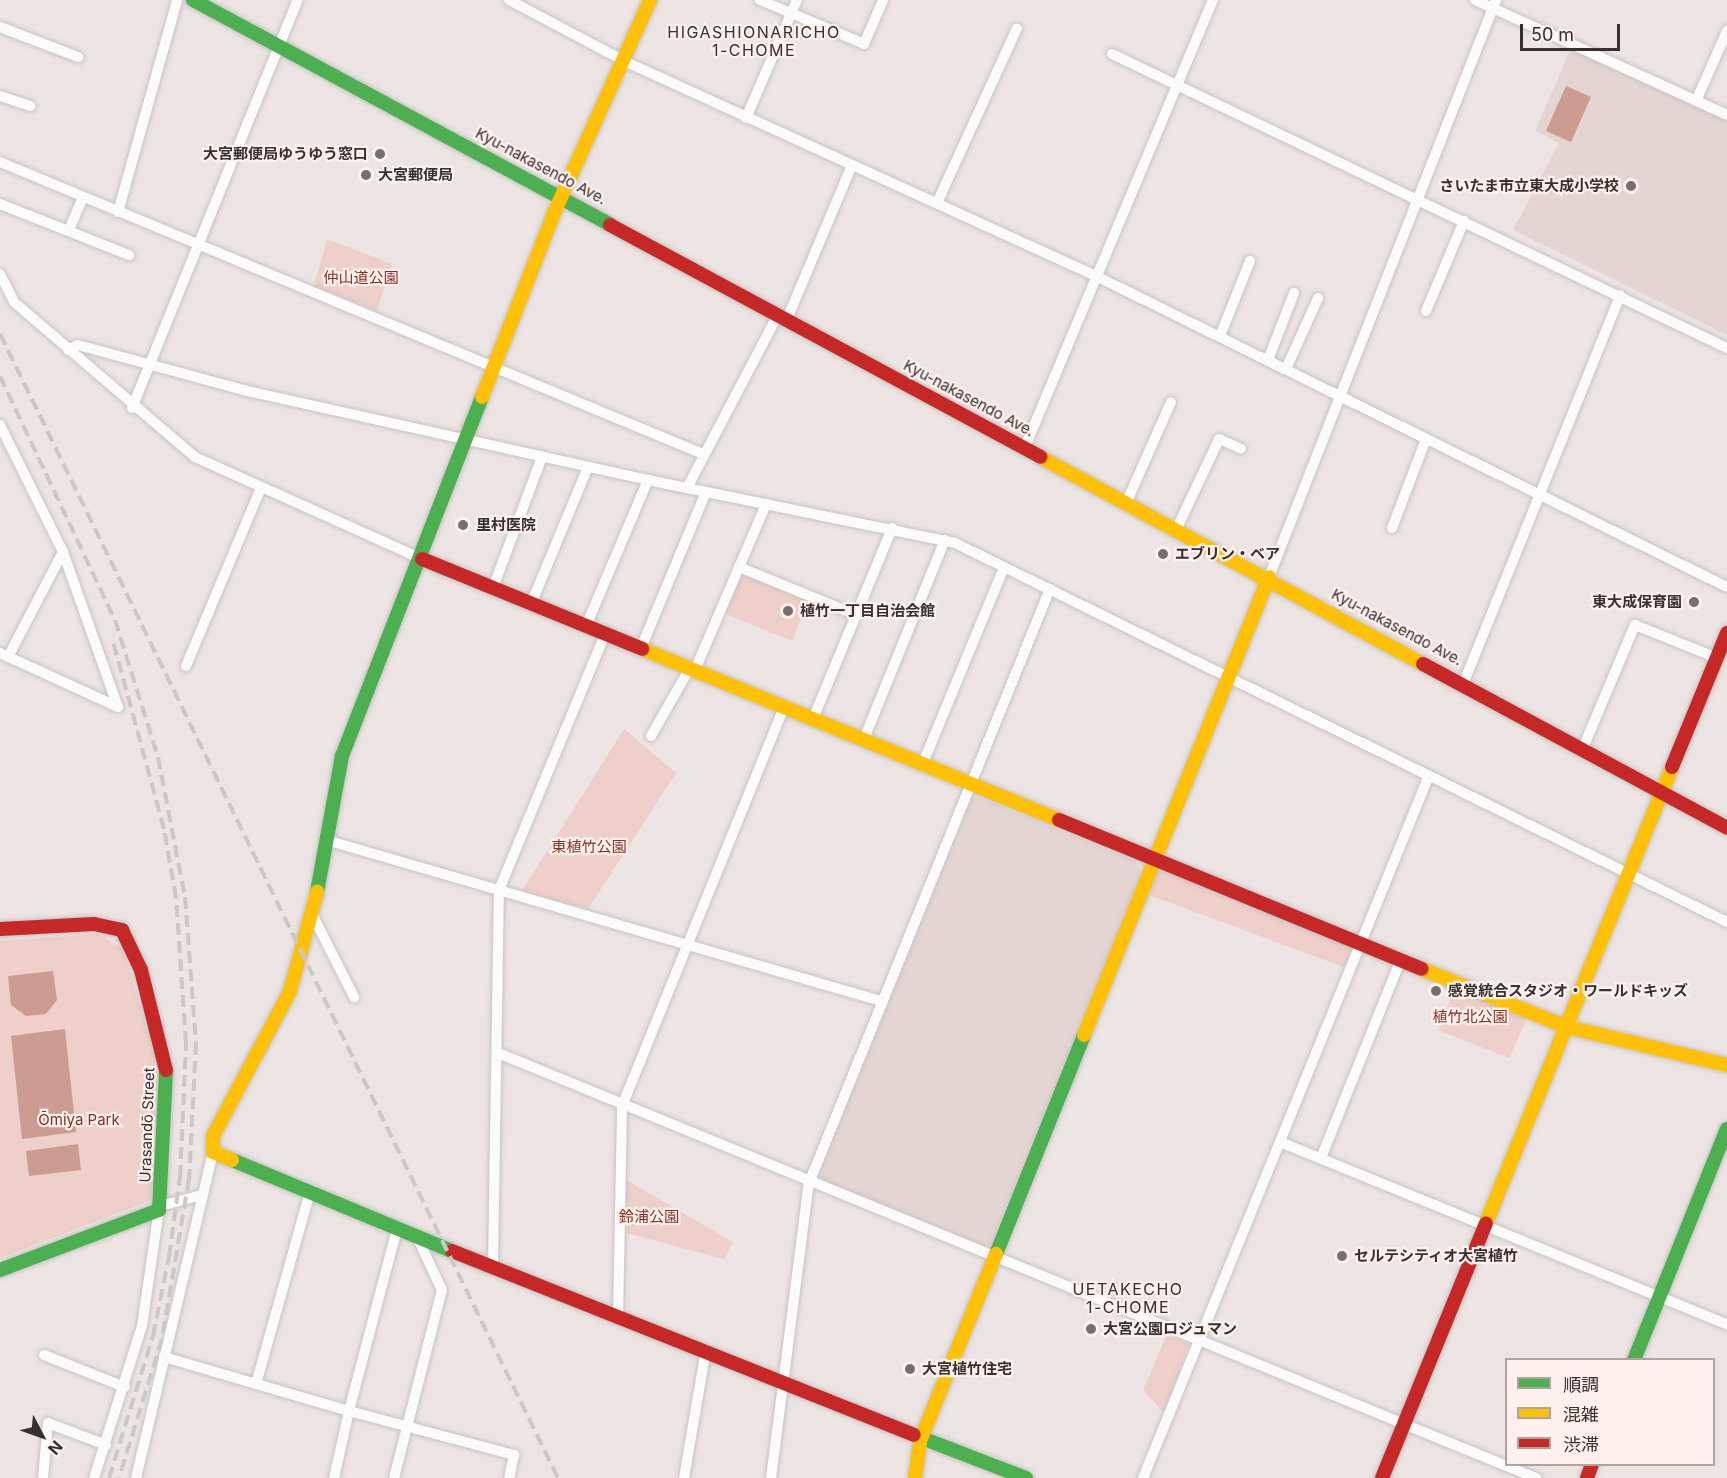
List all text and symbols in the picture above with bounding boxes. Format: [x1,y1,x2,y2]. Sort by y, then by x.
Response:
scale bar [1523,12,1624,50]
district label: HIGASHIONARICHO 1-CHOME [667,22,841,60]
text: 50 m [1531,24,1574,45]
street label: Kyu-nakasendo Ave. [473,124,609,208]
place label: 大宮郵便局ゆうゆう窓口 [203,145,368,163]
marker: 大宮郵便局ゆうゆう窓口 [373,147,387,161]
place label: 大宮郵便局 [378,166,453,184]
marker: 大宮郵便局 [359,168,373,182]
place label: さいたま市立東大成小学校 [1439,177,1619,195]
marker: さいたま市立東大成小学校 [1624,179,1638,193]
park label: 仲山道公園 [324,269,398,287]
street label: Kyu-nakasendo Ave. [901,356,1037,440]
marker: 里村医院 [454,516,472,534]
place label: 里村医院 [476,516,536,534]
place label: エブリン・ベア [1175,545,1280,563]
marker: エブリン・ベア [1156,547,1170,561]
street label: Kyu-nakasendo Ave. [1329,585,1465,669]
place label: 東大成保育園 [1592,593,1682,611]
marker: 東大成保育園 [1687,595,1701,609]
place label: 植竹一丁目自治会館 [800,602,935,620]
marker: 植竹一丁目自治会館 [781,604,795,618]
park label: 東植竹公園 [552,838,626,856]
place label: 感覚統合スタジオ・ワールドキッズ [1448,982,1688,1000]
marker: 感覚統合スタジオ・ワールドキッズ [1429,984,1443,998]
park label: 植竹北公園 [1433,1008,1507,1026]
street label: Urasandō Street [136,1067,158,1183]
park label: Ōmiya Park [38,1111,120,1129]
park label: 鈴浦公園 [619,1208,679,1226]
place label: セルテシティオ大宮植竹 [1354,1247,1519,1265]
marker: セルテシティオ大宮植竹 [1335,1249,1349,1263]
district label: UETAKECHO 1-CHOME [1072,1279,1184,1317]
place label: 大宮公園ロジュマン [1103,1320,1238,1338]
marker: 大宮公園ロジュマン [1084,1322,1098,1336]
legend [1505,1358,1715,1466]
place label: 大宮植竹住宅 [922,1360,1012,1378]
marker: 大宮植竹住宅 [903,1362,917,1376]
text: 順調 [1563,1374,1599,1395]
text: 混雑 [1563,1404,1599,1425]
north arrow [12,1406,72,1466]
text: 渋滞 [1563,1434,1599,1455]
text: N [44,1437,67,1459]

